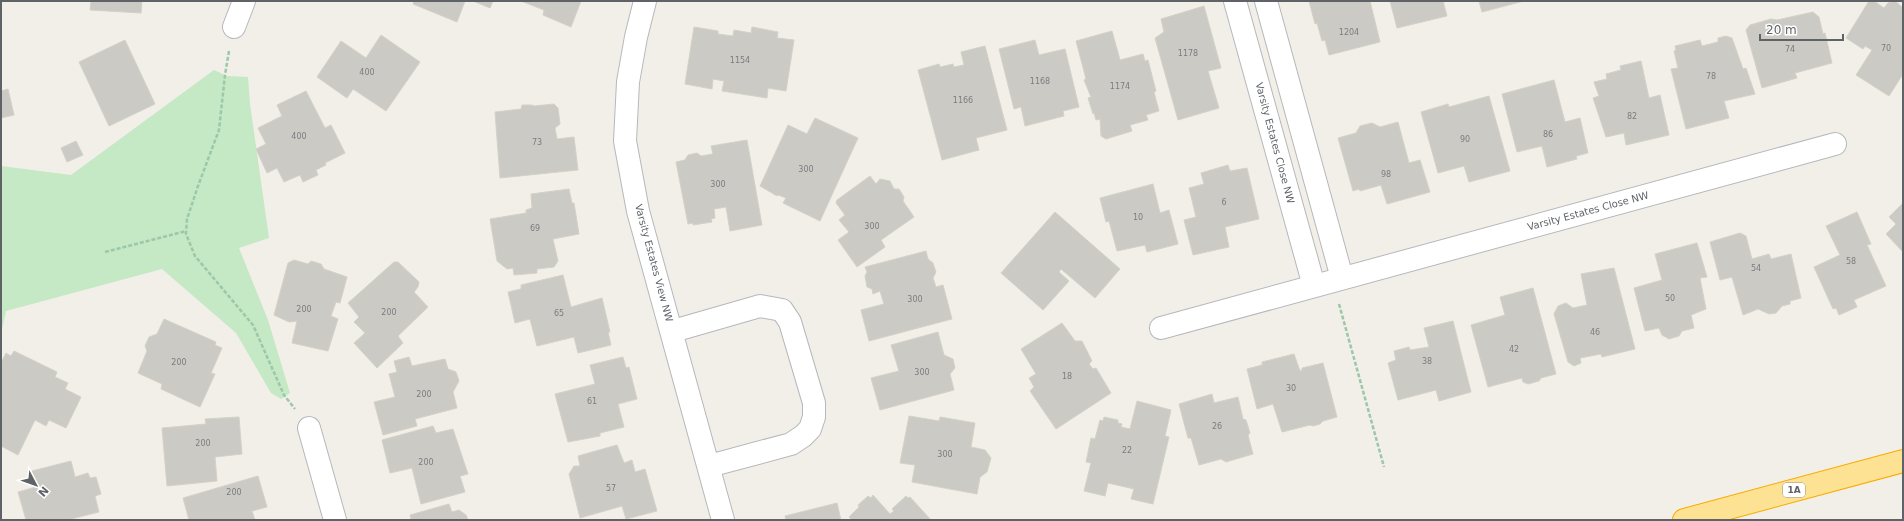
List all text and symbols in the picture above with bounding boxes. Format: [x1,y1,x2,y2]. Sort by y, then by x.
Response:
scale bar [1760,16,1843,42]
text: 20 m [1766,23,1797,37]
house number: 1204 [1339,28,1359,37]
house number: 70 [1881,44,1891,53]
house number: 74 [1785,45,1795,54]
house number: 1178 [1178,49,1198,58]
house number: 1154 [730,56,750,65]
house number: 400 [359,68,375,77]
house number: 78 [1706,72,1716,81]
house number: 1168 [1030,77,1050,86]
street label: Varsity Estates Close NW [1253,81,1297,205]
house number: 1174 [1110,82,1130,91]
house number: 1166 [953,96,973,105]
house number: 82 [1627,112,1637,121]
house number: 86 [1543,130,1553,139]
house number: 400 [291,132,307,141]
house number: 90 [1460,135,1470,144]
house number: 73 [532,138,542,147]
house number: 300 [798,165,814,174]
house number: 98 [1381,170,1391,179]
house number: 300 [710,180,726,189]
street label: Varsity Estates Close NW [1526,189,1650,233]
house number: 6 [1221,198,1227,207]
street label: Varsity Estates View NW [633,203,675,323]
house number: 10 [1133,213,1143,222]
house number: 300 [864,222,880,231]
house number: 69 [530,224,540,233]
house number: 58 [1846,257,1856,266]
house number: 54 [1751,264,1761,273]
house number: 50 [1665,294,1675,303]
house number: 300 [907,295,923,304]
house number: 200 [296,305,312,314]
house number: 200 [381,308,397,317]
house number: 65 [554,309,564,318]
house number: 46 [1590,328,1600,337]
house number: 42 [1509,345,1519,354]
house number: 38 [1422,357,1432,366]
house number: 200 [171,358,187,367]
house number: 300 [914,368,930,377]
house number: 18 [1062,372,1072,381]
house number: 30 [1286,384,1296,393]
house number: 200 [416,390,432,399]
house number: 61 [587,397,597,406]
house number: 26 [1212,422,1222,431]
house number: 200 [195,439,211,448]
house number: 22 [1122,446,1132,455]
house number: 300 [937,450,953,459]
house number: 200 [418,458,434,467]
north arrow [16,465,56,505]
text: N [35,483,51,499]
road number: 1A [1783,483,1805,497]
house number: 57 [606,484,616,493]
house number: 200 [226,488,242,497]

